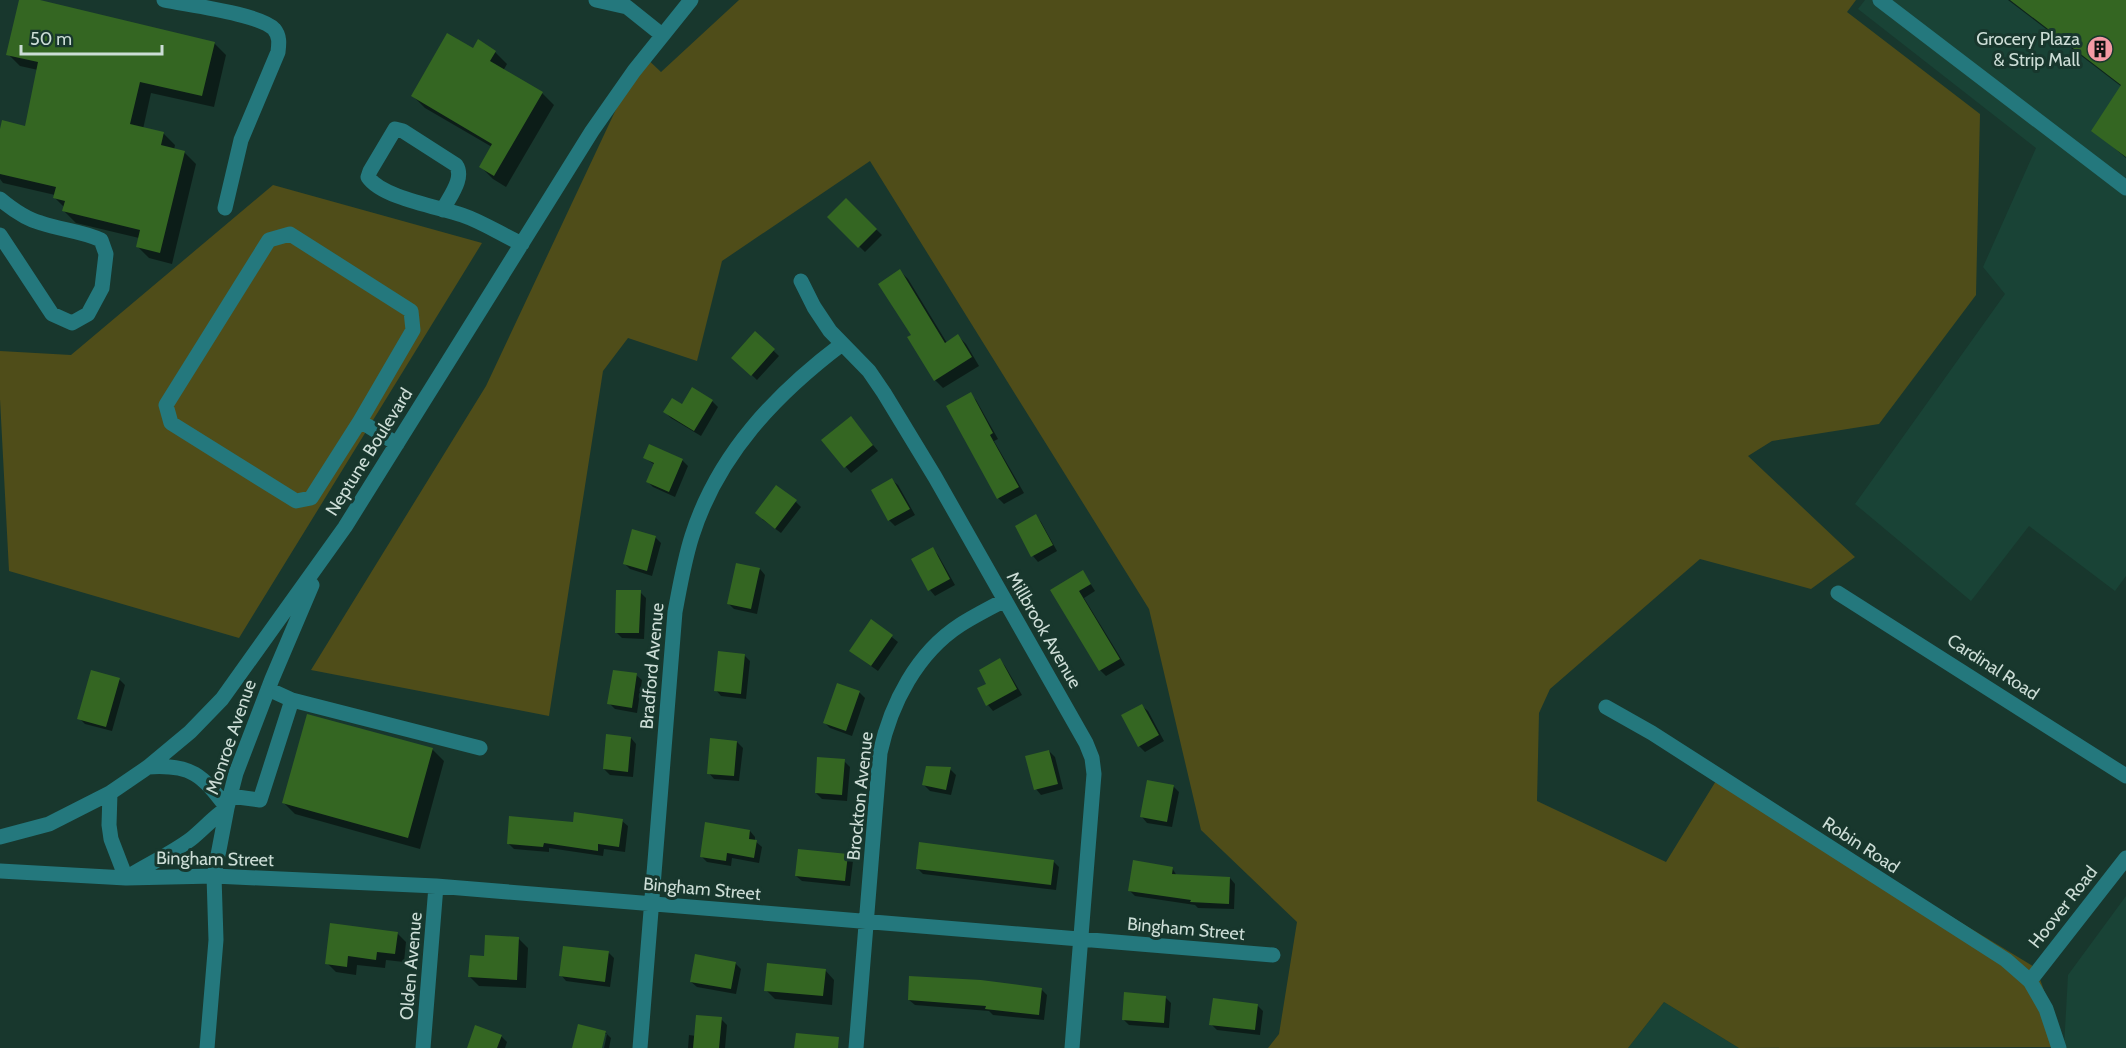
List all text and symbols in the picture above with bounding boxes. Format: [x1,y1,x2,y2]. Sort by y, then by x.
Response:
scale bar [21,18,162,56]
text: 50 m [30,28,72,50]
place label: Grocery Plaza & Strip Mall [1976,28,2081,71]
building icon: Grocery Plaza & Strip Mall [2085,34,2115,64]
street label: Neptune Boulevard [321,384,417,520]
street label: Millbrook Avenue [1002,568,1086,692]
street label: Bradford Avenue [636,602,668,730]
street label: Cardinal Road [1943,629,2043,705]
street label: Monroe Avenue [201,677,261,797]
street label: Brockton Avenue [842,731,878,861]
street label: Robin Road [1818,812,1904,878]
street label: Bingham Street [156,847,274,871]
street label: Hoover Road [2024,861,2102,953]
street label: Bingham Street [642,873,762,905]
street label: Olden Avenue [395,911,427,1021]
street label: Bingham Street [1126,913,1246,945]

